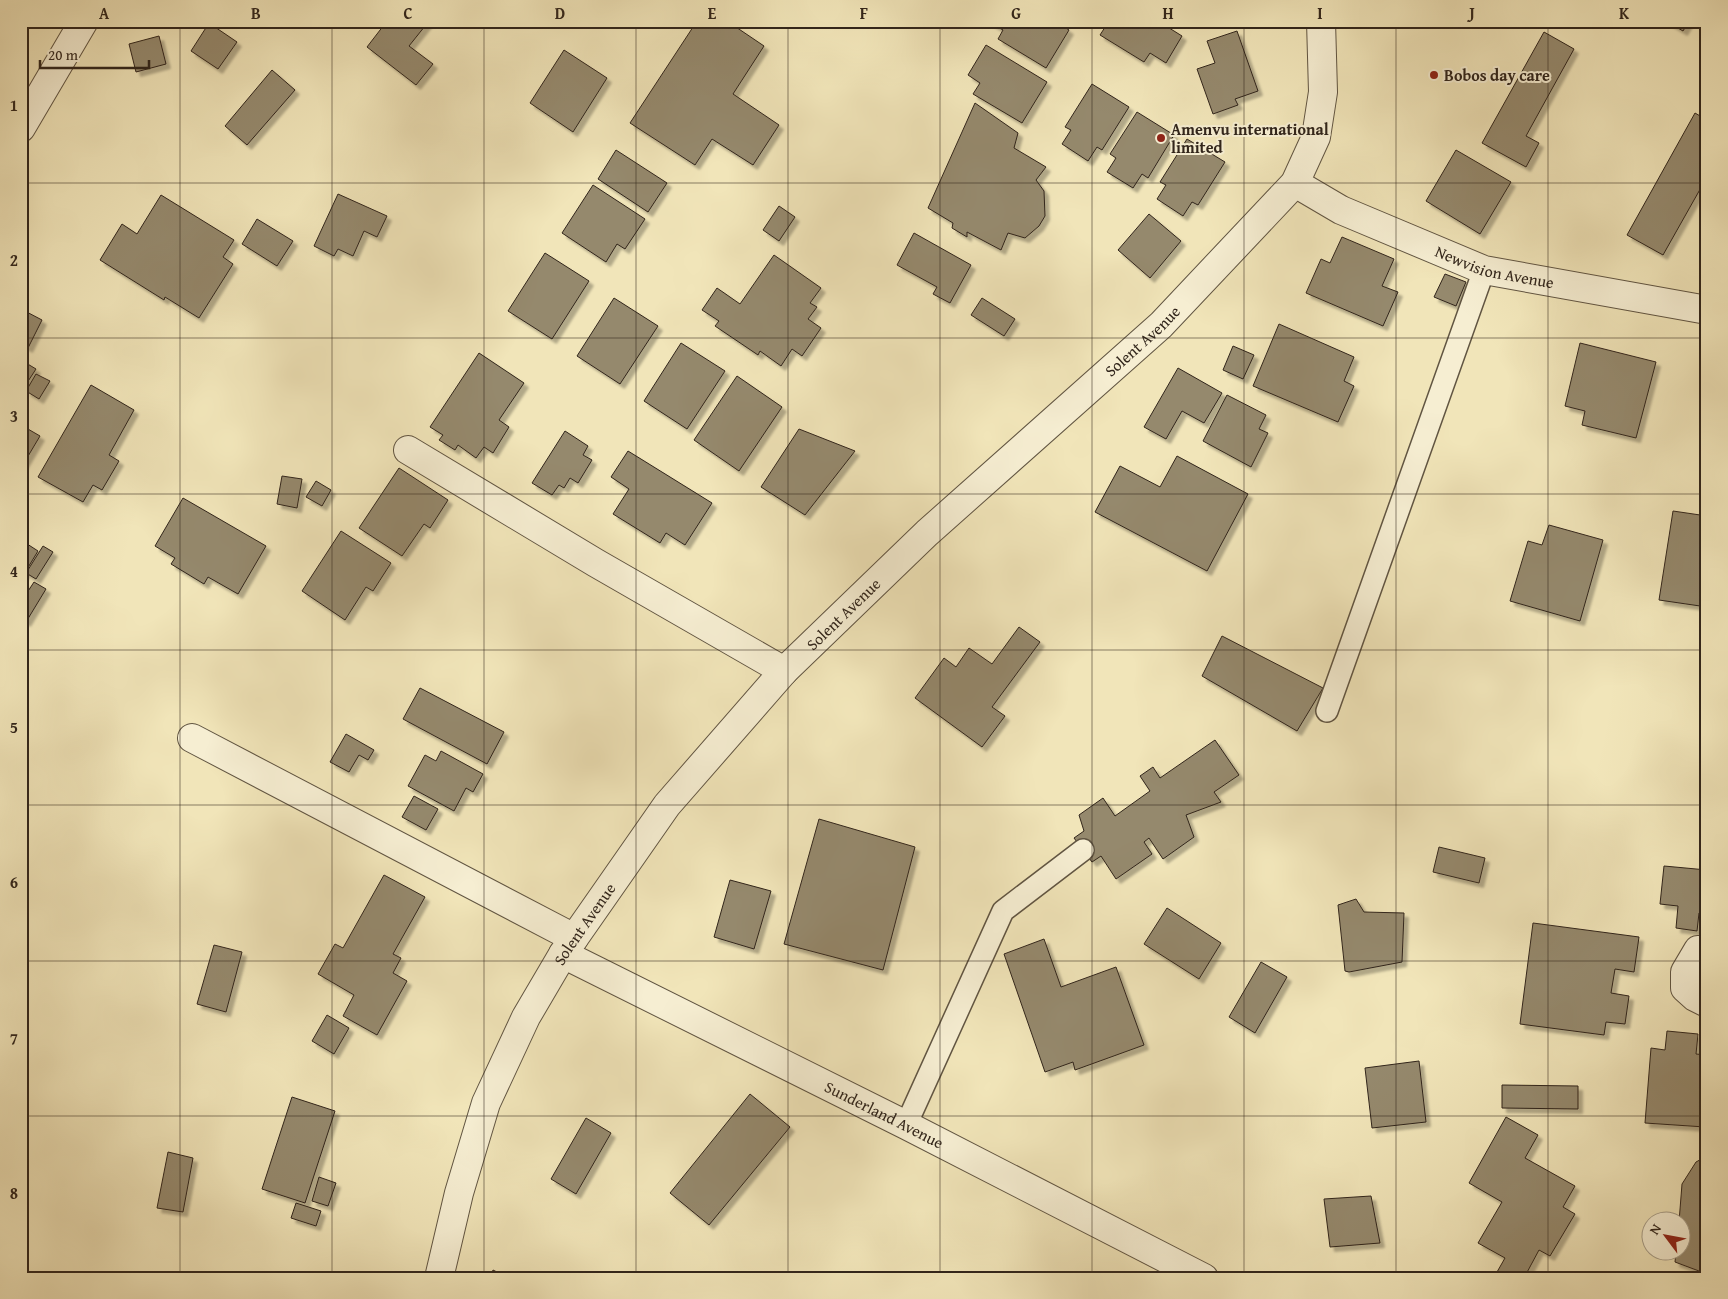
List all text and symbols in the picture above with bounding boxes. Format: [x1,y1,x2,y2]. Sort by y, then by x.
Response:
text: A [99,1,110,25]
text: B [251,1,261,25]
text: C [403,1,413,25]
text: D [555,1,565,25]
text: E [708,1,717,25]
text: F [860,1,868,25]
text: G [1011,1,1021,25]
text: H [1162,1,1174,25]
text: I [1317,1,1323,25]
text: J [1466,1,1475,25]
text: K [1619,1,1630,25]
scale bar [40,38,149,70]
text: 20 m [48,44,79,65]
place label: Bobos day care [1444,63,1550,87]
marker: Bobos day care [1428,69,1440,81]
text: 1 [10,93,18,117]
place label: Amenvu international limited [1171,117,1329,159]
marker: Amenvu international limited [1155,132,1167,144]
street label: Newvision Avenue [1432,239,1556,294]
text: 2 [10,248,18,272]
street label: Solent Avenue [1099,300,1186,382]
text: 3 [10,404,18,428]
text: 4 [10,559,18,583]
street label: Solent Avenue [801,572,886,656]
text: 5 [10,715,18,739]
text: 6 [10,870,18,894]
street label: Solent Avenue [547,878,621,969]
text: 7 [10,1026,18,1050]
street label: Sunderland Avenue [821,1074,948,1154]
text: 8 [10,1181,18,1205]
north arrow [1640,1212,1690,1262]
text: N [1644,1219,1666,1238]

